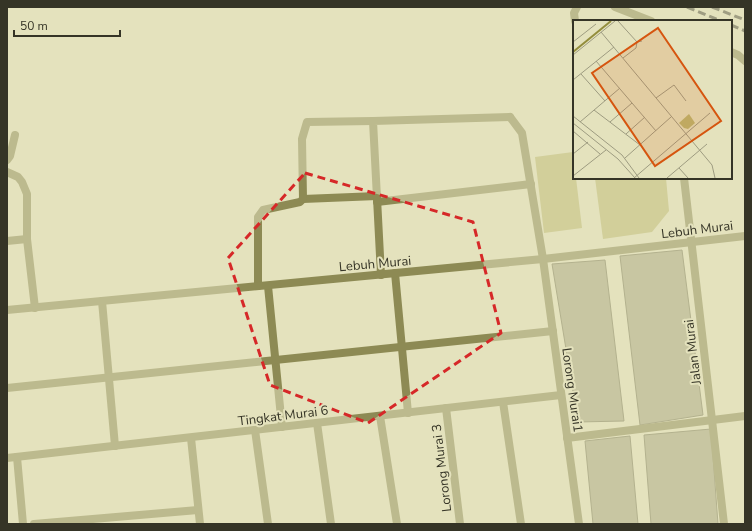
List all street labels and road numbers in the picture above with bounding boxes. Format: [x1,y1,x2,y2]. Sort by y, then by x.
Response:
street label: Lebuh Murai [660,217,734,243]
street label: Lebuh Murai [338,252,412,276]
street label: Jalan Murai [680,318,706,386]
street label: Lorong Murai1 [557,347,587,434]
street label: Tingkat Murai 6 [237,401,330,430]
street label: Lorong Murai 3 [428,423,456,513]

